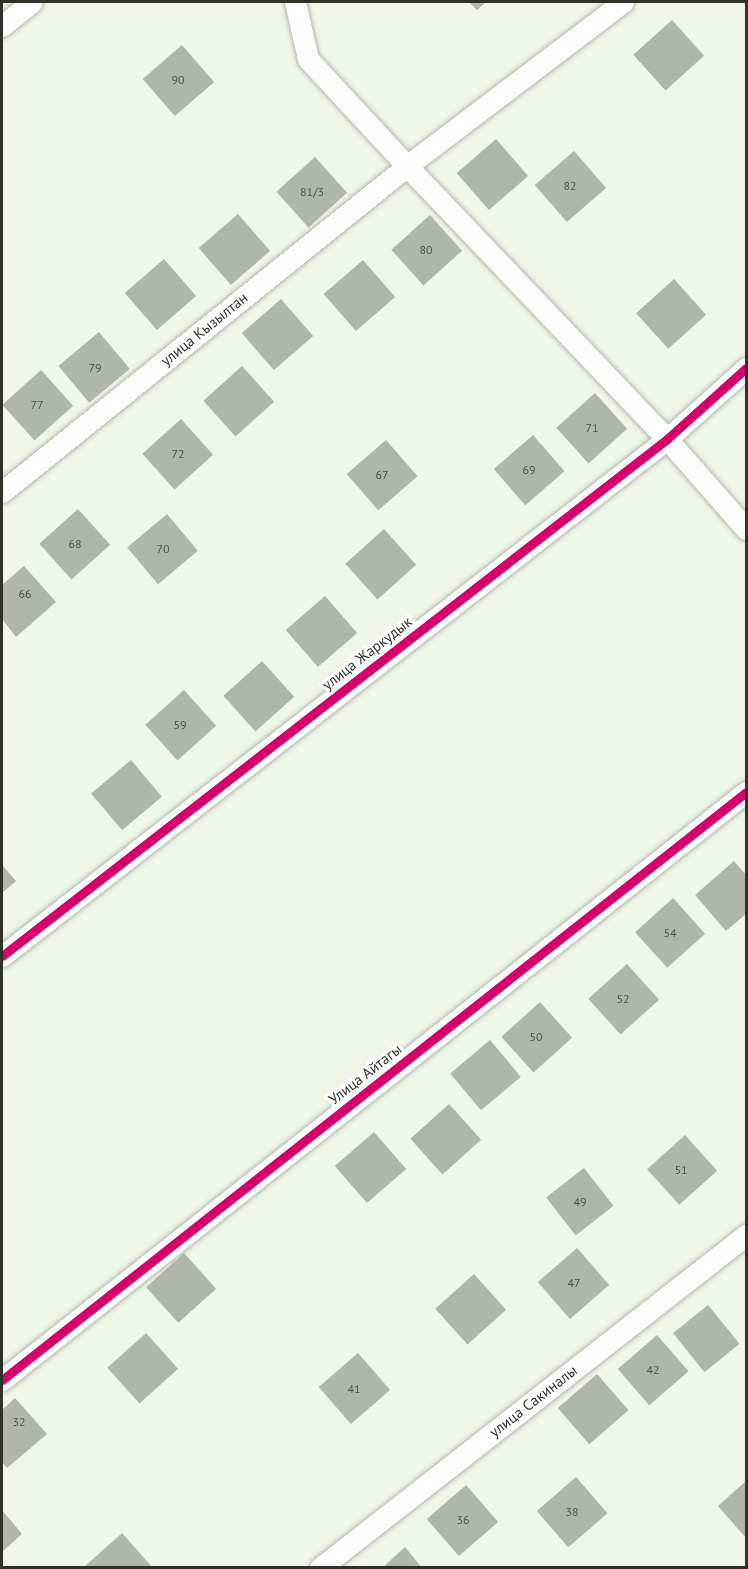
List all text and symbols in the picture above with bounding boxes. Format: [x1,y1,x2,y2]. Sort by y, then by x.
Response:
house number: 90 [171,73,185,87]
house number: 82 [563,179,577,193]
house number: 81/3 [300,185,324,199]
house number: 80 [419,243,433,257]
street label: улица Кызылтан [157,288,251,370]
house number: 79 [88,361,102,375]
house number: 77 [30,398,44,412]
house number: 71 [585,421,599,435]
house number: 72 [171,447,185,461]
house number: 69 [522,463,536,477]
house number: 67 [375,468,389,482]
house number: 68 [68,537,82,551]
house number: 70 [156,542,170,556]
house number: 66 [18,587,32,601]
street label: улица Жаркудык [319,612,415,694]
house number: 59 [173,718,187,732]
house number: 54 [663,926,677,940]
house number: 52 [616,992,630,1006]
house number: 50 [529,1030,543,1044]
street label: Улица Айтагы [325,1040,405,1108]
house number: 51 [674,1163,688,1177]
house number: 49 [573,1195,587,1209]
house number: 47 [567,1276,581,1290]
street label: улица Сакиналы [485,1361,581,1441]
house number: 42 [646,1363,660,1377]
house number: 41 [347,1382,361,1396]
house number: 32 [12,1415,26,1429]
house number: 38 [565,1505,579,1519]
house number: 36 [456,1513,470,1527]

